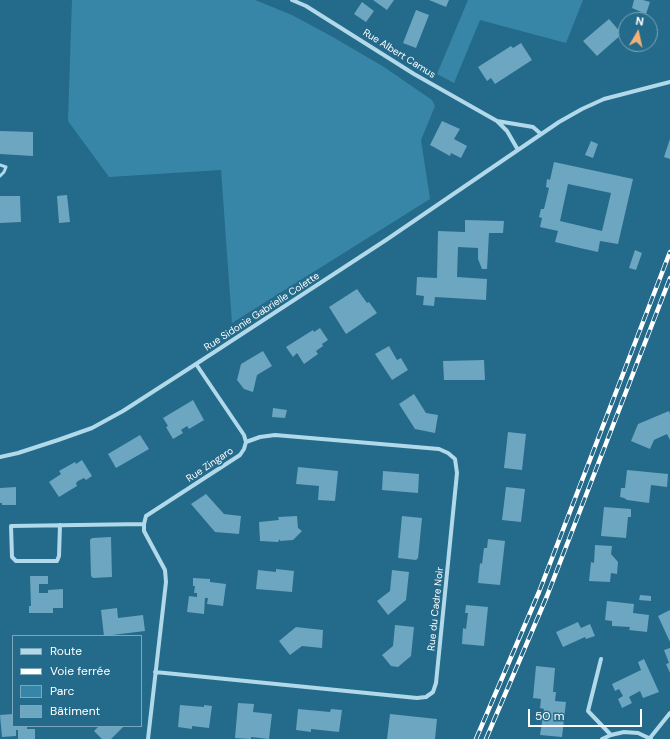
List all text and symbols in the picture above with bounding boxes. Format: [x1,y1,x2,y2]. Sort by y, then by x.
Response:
north arrow [618,12,658,52]
text: N [635,14,645,29]
street label: Rue Albert Camus [360,27,438,81]
street label: Rue Sidonie Gabrielle Colette [202,270,322,354]
street label: Rue Zingaro [184,445,236,485]
street label: Rue du Cadre Noir [426,566,446,652]
legend [12,635,142,727]
text: Route [50,643,82,659]
text: Voie ferrée [50,663,110,679]
text: Parc [50,683,74,699]
scale bar [530,701,644,727]
text: Bâtiment [50,703,100,719]
text: 50 m [535,708,564,724]

